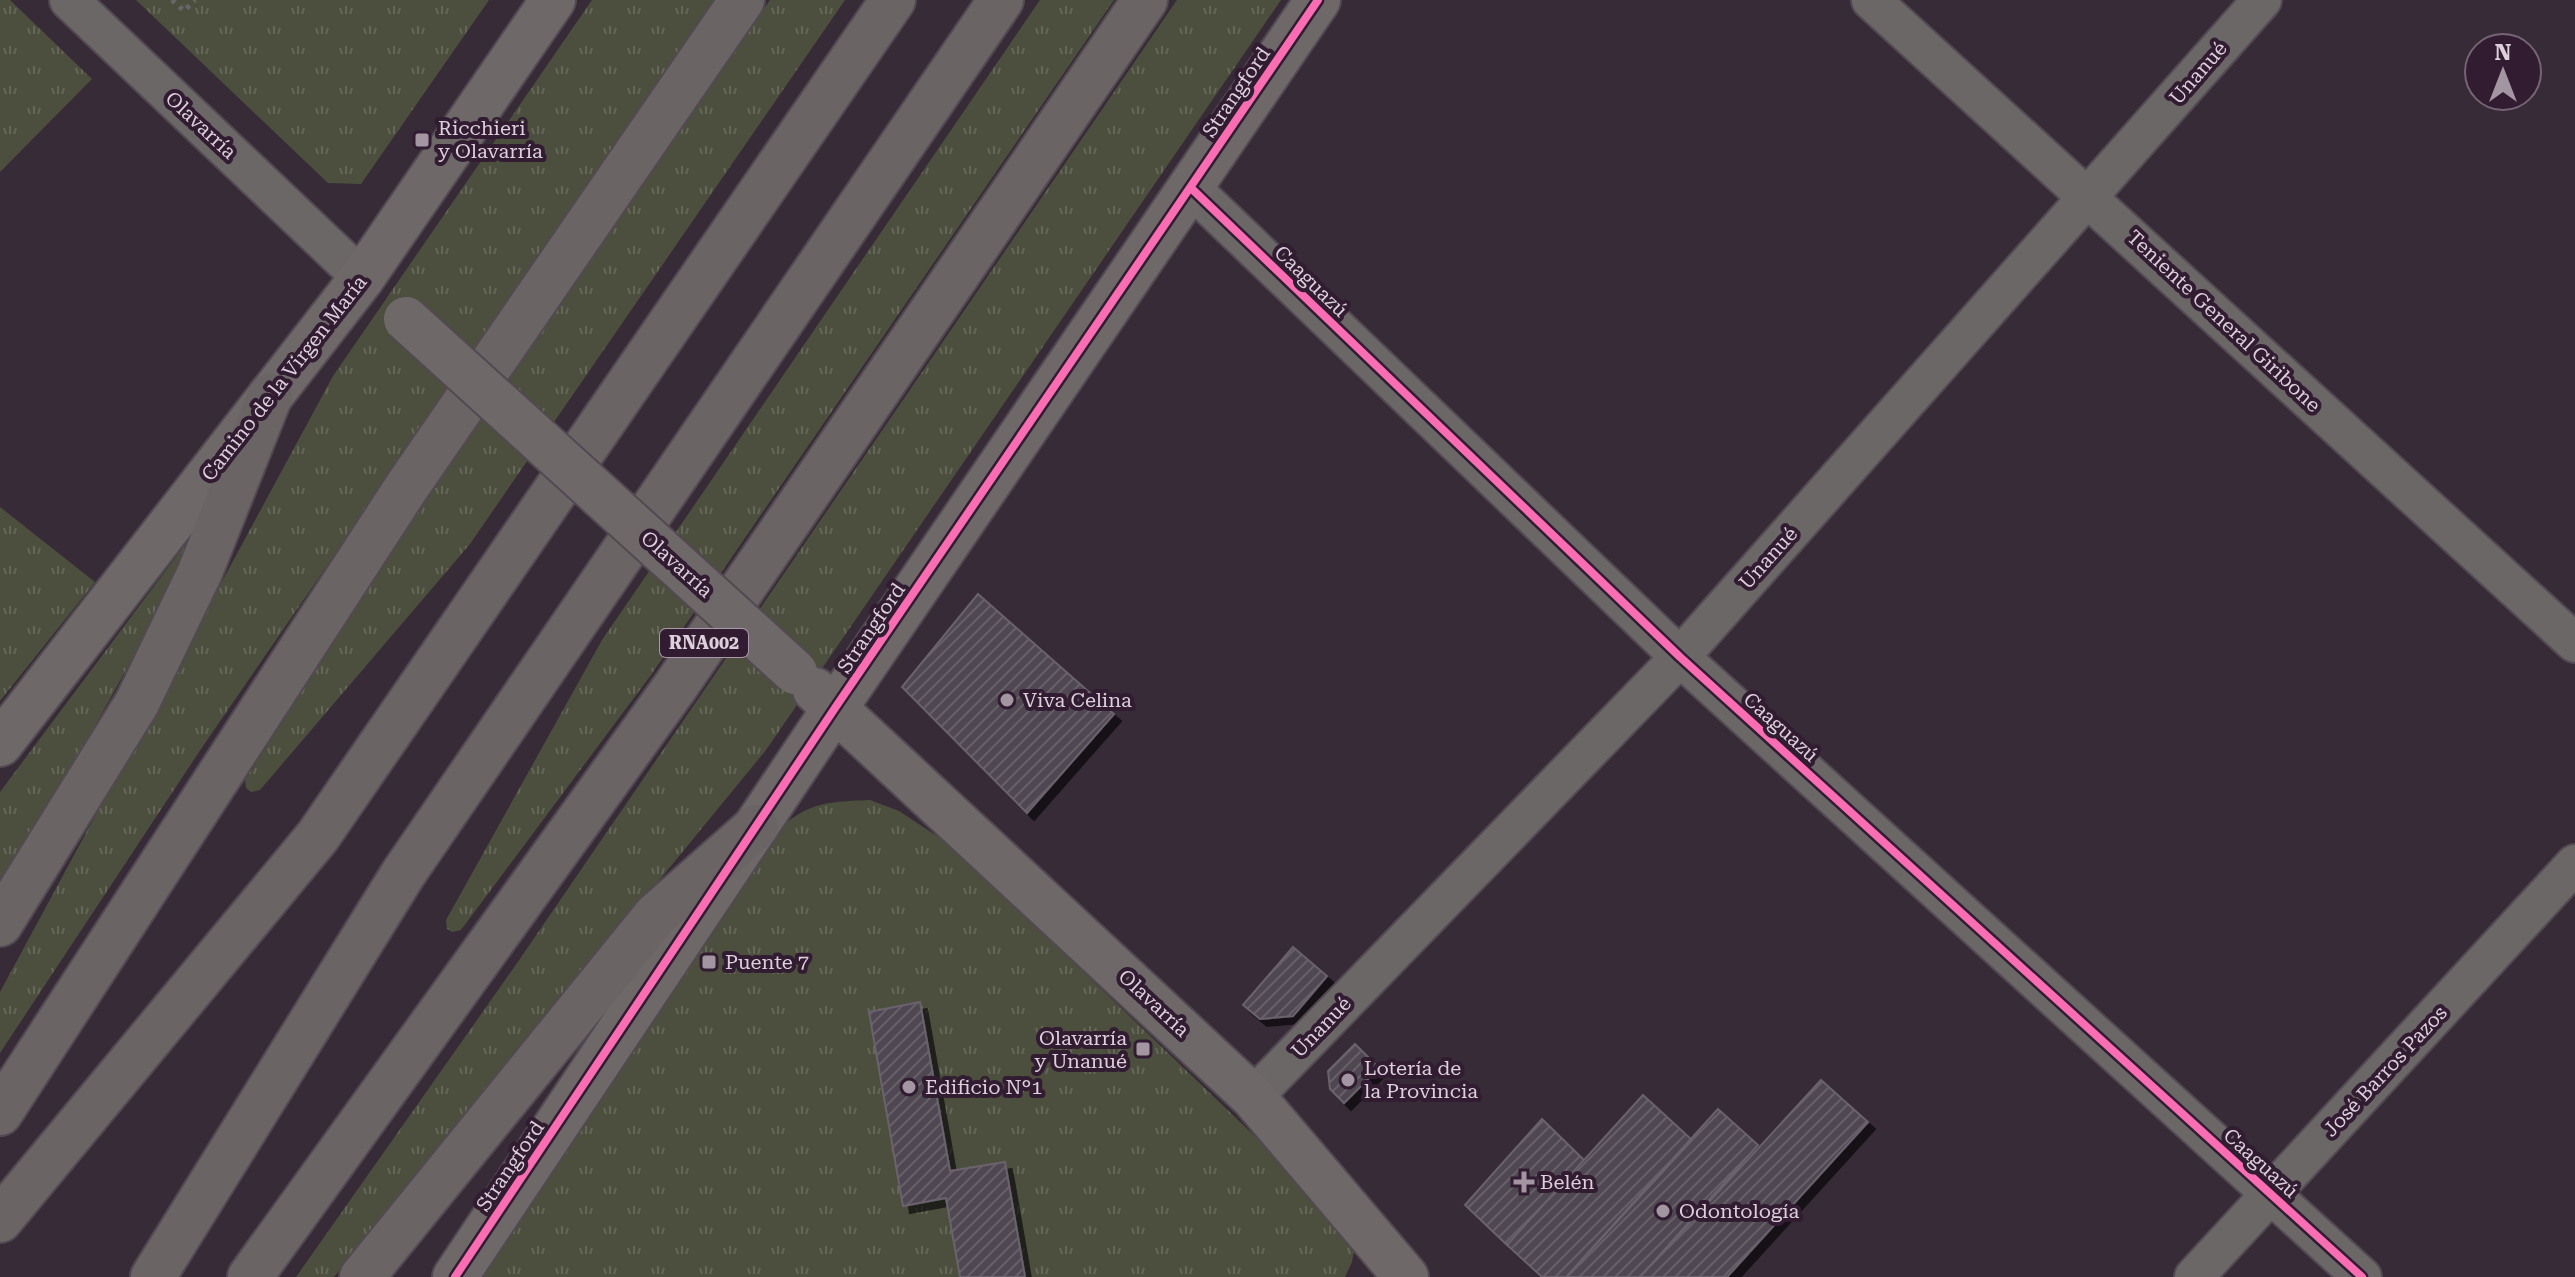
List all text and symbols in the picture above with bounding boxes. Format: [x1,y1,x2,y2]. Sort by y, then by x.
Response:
north arrow [2463,32,2543,112]
street label: Unanué [2164,37,2232,109]
text: N [2495,40,2512,65]
street label: Strangford [1197,42,1275,142]
street label: Olavarría [161,86,242,164]
place label: Ricchieri y Olavarría [438,116,543,163]
marker: Ricchieri y Olavarría [413,131,431,149]
street label: Teniente General Giribone [2122,225,2326,417]
street label: Caaguazú [1269,240,1353,322]
street label: Camino de la Virgen María [196,270,372,486]
street label: Unanué [1734,522,1802,594]
street label: Olavarría [636,526,718,602]
street label: Strangford [832,578,910,678]
road number: RNA002 [660,629,748,657]
street label: Caaguazú [1739,687,1824,767]
place label: Viva Celina [1023,688,1132,712]
marker: Viva Celina [998,691,1016,709]
place label: Puente 7 [725,950,809,974]
marker: Puente 7 [700,953,718,971]
street label: Olavarría [1114,964,1195,1042]
street label: Unanué [1286,991,1356,1063]
street label: José Barros Pazos [2318,1001,2452,1141]
place label: Olavarría y Unanué [1035,1026,1127,1073]
marker: Olavarría y Unanué [1134,1040,1152,1058]
place label: Lotería de la Provincia [1364,1056,1478,1103]
marker: Lotería de la Provincia [1339,1071,1357,1089]
place label: Edificio N°1 [925,1075,1042,1099]
marker: Edificio N°1 [900,1078,918,1096]
street label: Strangford [471,1116,549,1216]
street label: Caaguazú [2219,1123,2304,1203]
place label: Belén [1540,1170,1594,1194]
marker: Belén [1515,1173,1533,1191]
place label: Odontología [1679,1199,1800,1223]
marker: Odontología [1654,1202,1672,1220]

